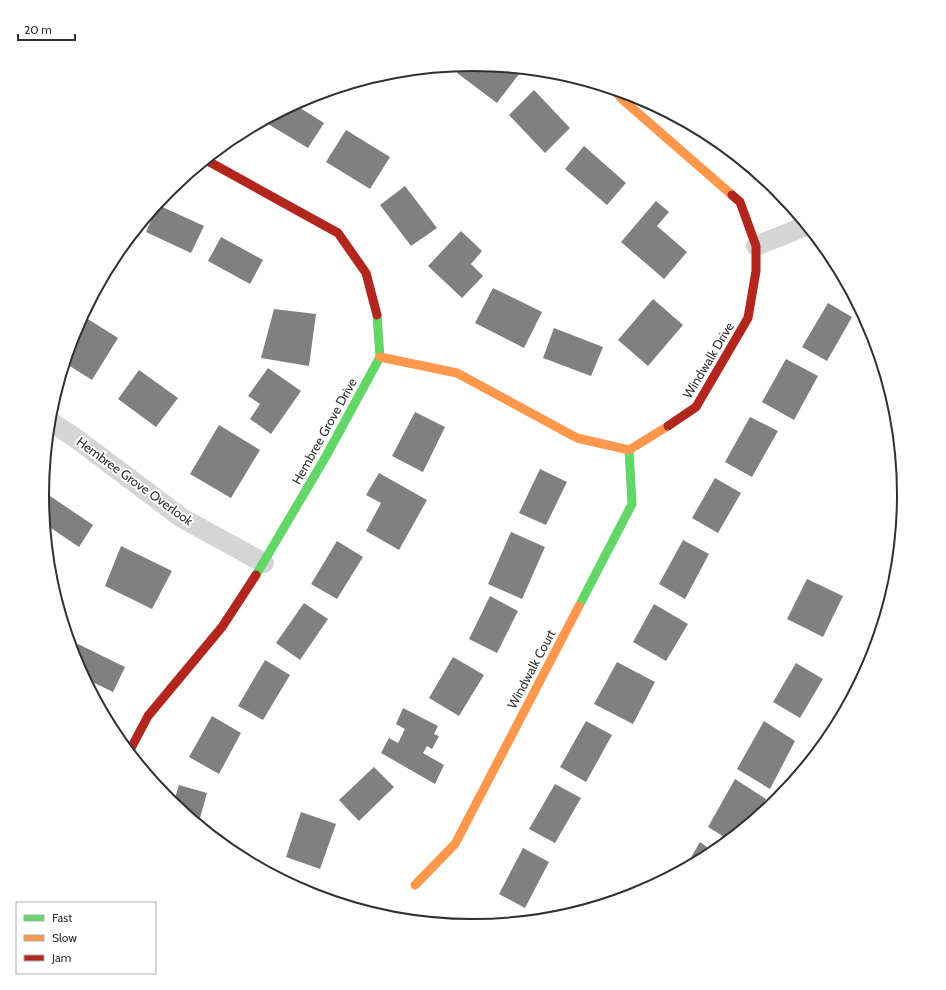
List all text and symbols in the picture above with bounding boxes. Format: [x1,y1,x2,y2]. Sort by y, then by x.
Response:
scale bar [18,16,75,42]
text: 20 m [24,22,52,37]
street label: Windwalk Drive [679,319,737,401]
street label: Hembree Grove Drive [288,375,360,487]
street label: Hembree Grove Overlook [74,433,197,529]
street label: Windwalk Court [503,626,559,711]
legend [16,902,156,974]
text: Fast [52,910,72,925]
text: Slow [52,930,77,945]
text: Jam [51,950,71,965]

